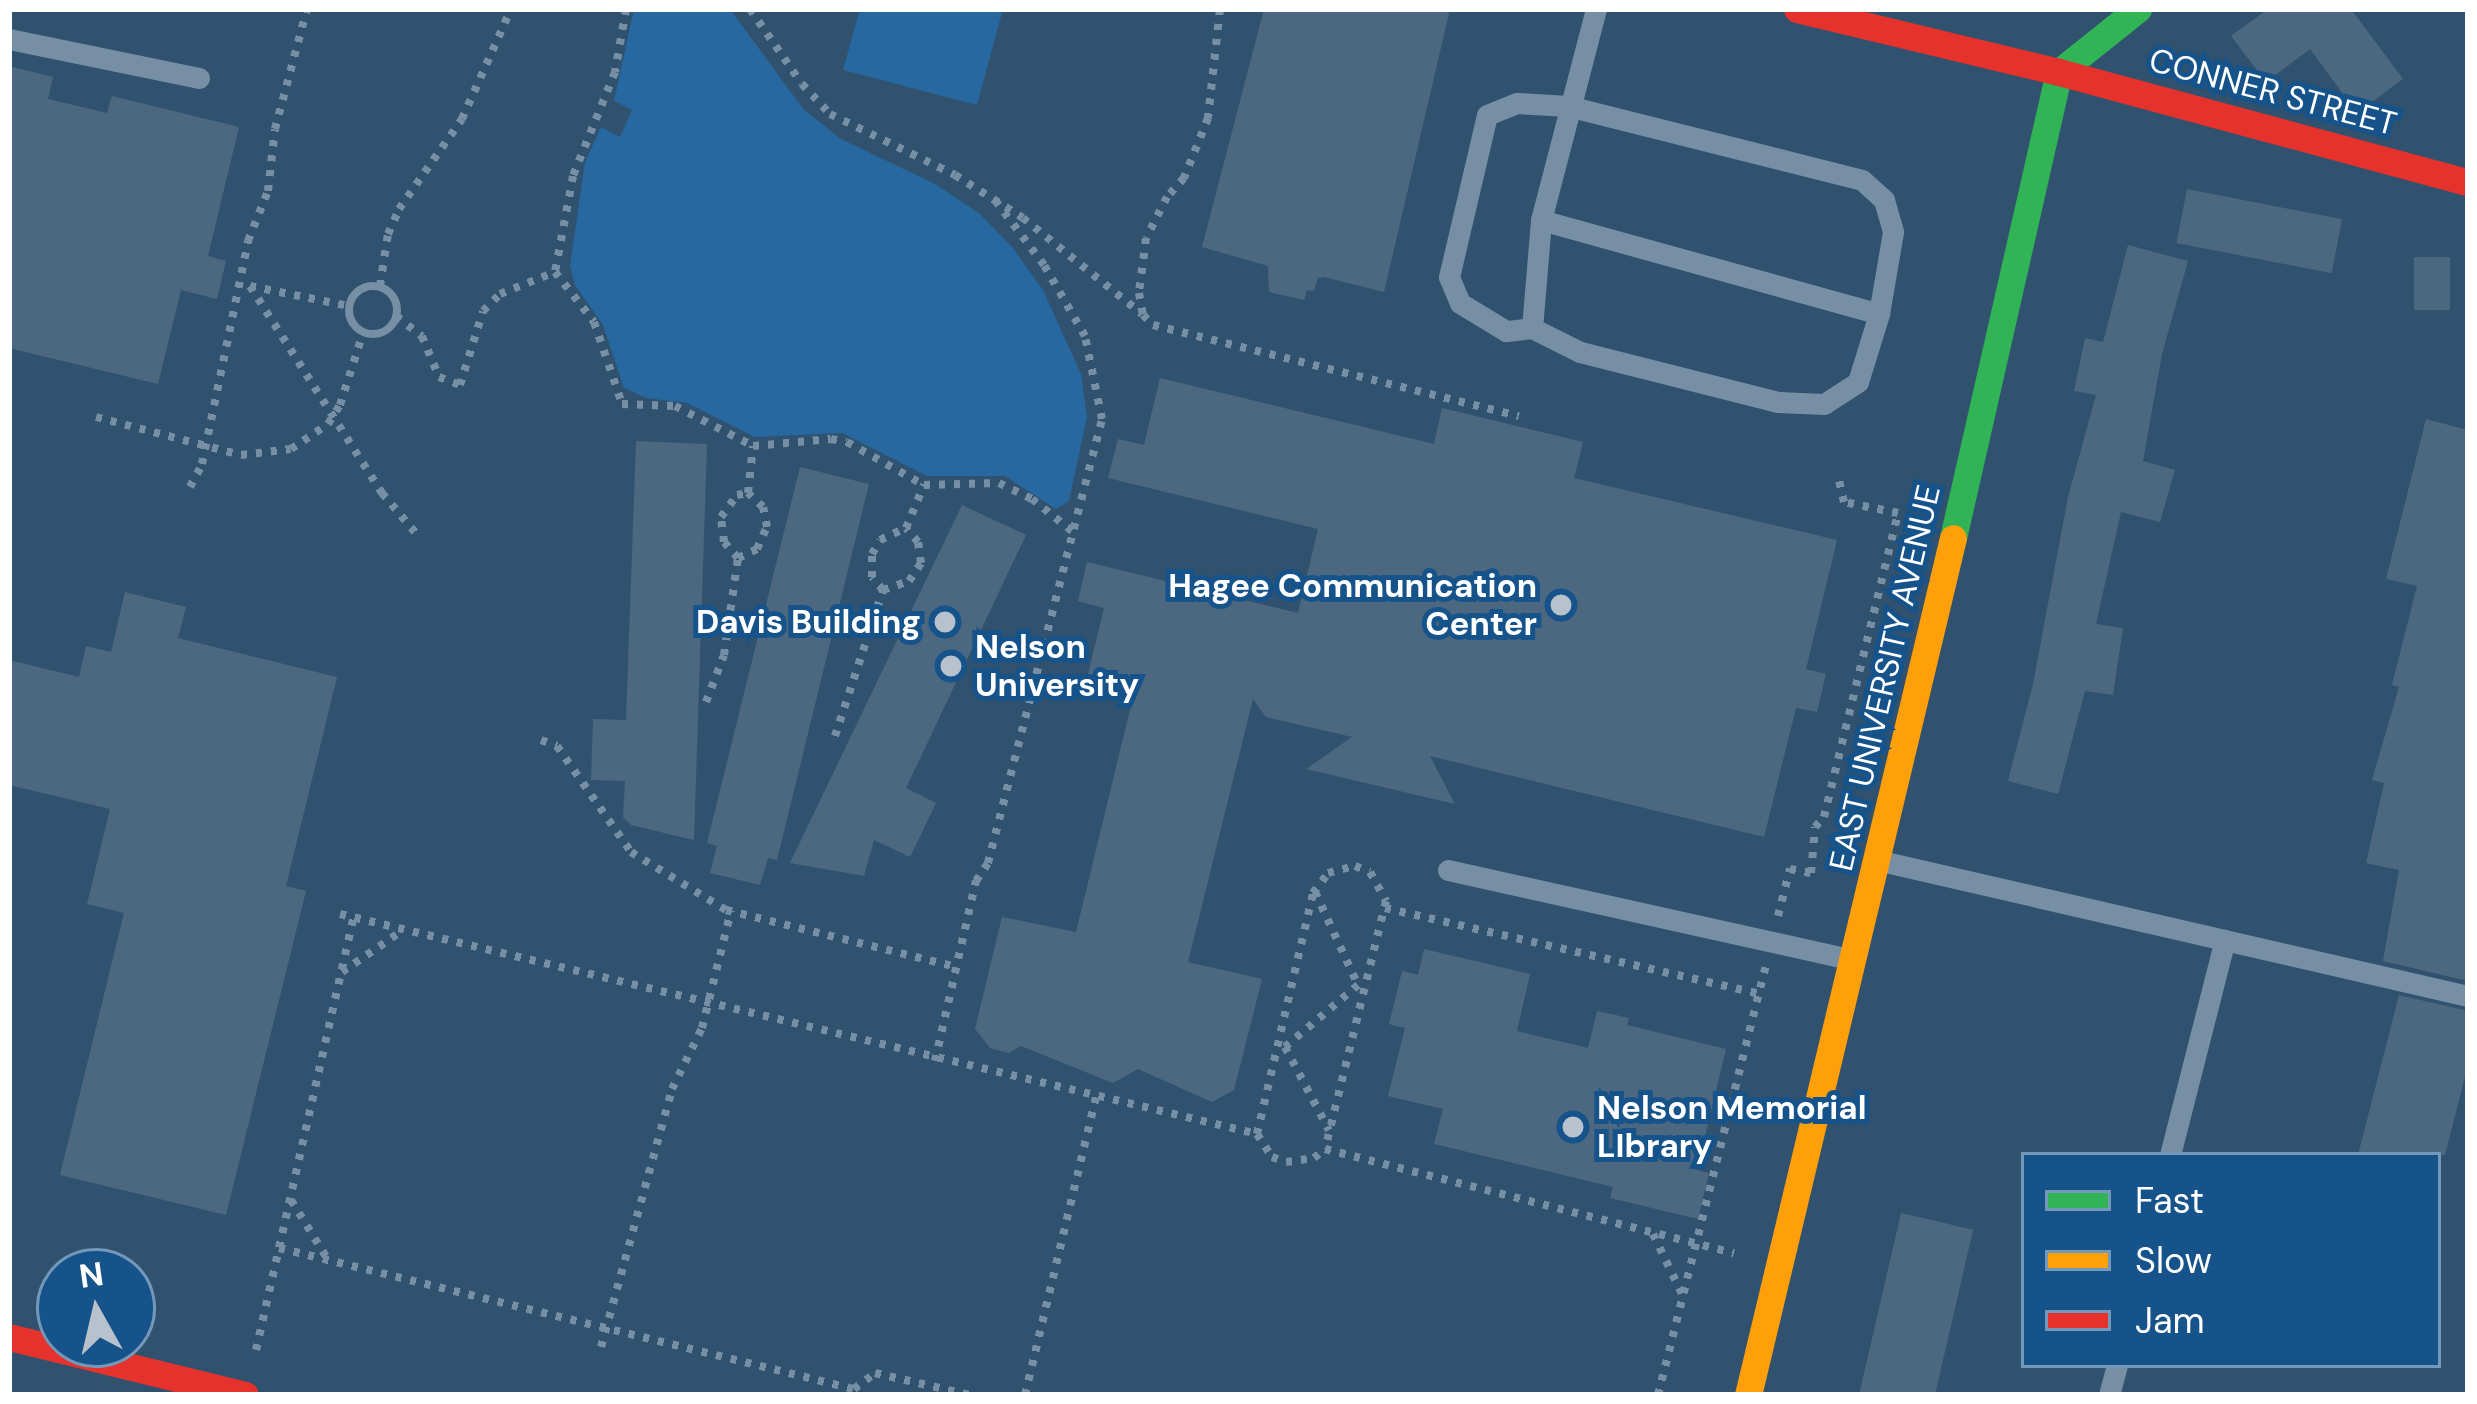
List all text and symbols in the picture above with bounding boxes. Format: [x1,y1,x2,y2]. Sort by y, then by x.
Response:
street label: CONNER STREET [2145,40,2401,144]
street label: EAST UNIVERSITY AVENUE [1821,481,1949,875]
place label: Hagee Communication Center [1168,566,1537,644]
marker: Hagee Communication Center [1548,592,1574,618]
place label: Davis Building [696,602,921,642]
marker: Davis Building [932,609,958,635]
place label: Nelson University [975,627,1139,705]
marker: Nelson University [938,653,964,679]
place label: Nelson Memorial LIbrary [1597,1088,1867,1166]
marker: Nelson Memorial LIbrary [1560,1114,1586,1140]
legend [2021,1152,2441,1368]
text: Fast [2135,1177,2204,1224]
text: Slow [2135,1237,2212,1284]
north arrow [36,1248,156,1368]
text: N [76,1252,106,1298]
text: Jam [2135,1297,2205,1344]

